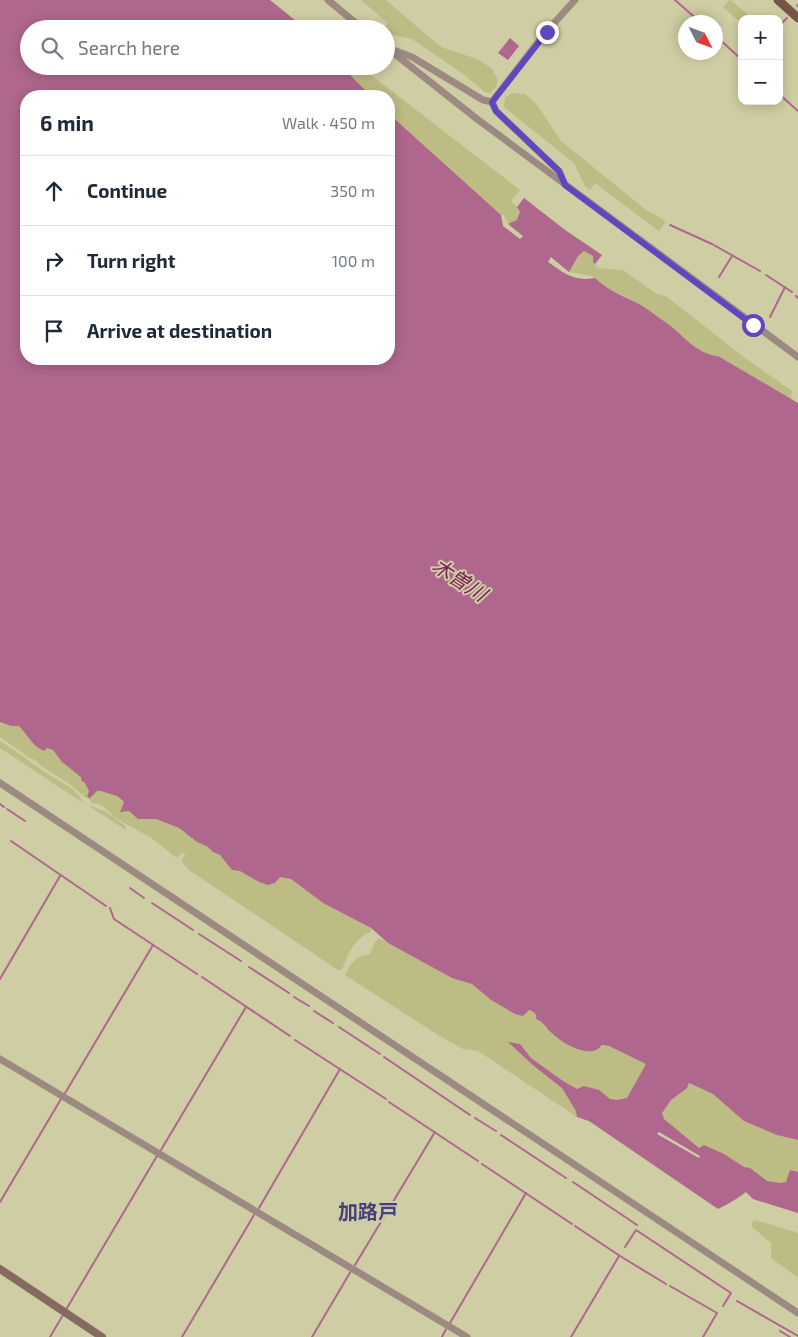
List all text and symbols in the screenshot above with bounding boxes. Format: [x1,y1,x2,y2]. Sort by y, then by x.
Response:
north arrow [678,15,723,60]
map controls [738,15,783,105]
button: + [738,15,783,60]
search box [20,20,395,75]
route end [536,21,559,44]
icon: search [38,34,66,62]
text: Search here [78,36,180,59]
button: − [738,60,783,105]
text: 6 min [40,110,94,135]
text: Walk · 450 m [282,113,375,132]
icon: ahead [40,177,68,205]
text: Continue [87,179,167,202]
text: 350 m [330,181,375,200]
icon: right [40,247,68,275]
text: Turn right [87,249,175,272]
text: 100 m [332,251,375,270]
route start [742,314,765,337]
icon: arrive [40,317,68,345]
text: Arrive at destination [87,319,272,342]
water label: 木曽川 [428,553,493,606]
district label: 加路戸 [338,1199,398,1223]

